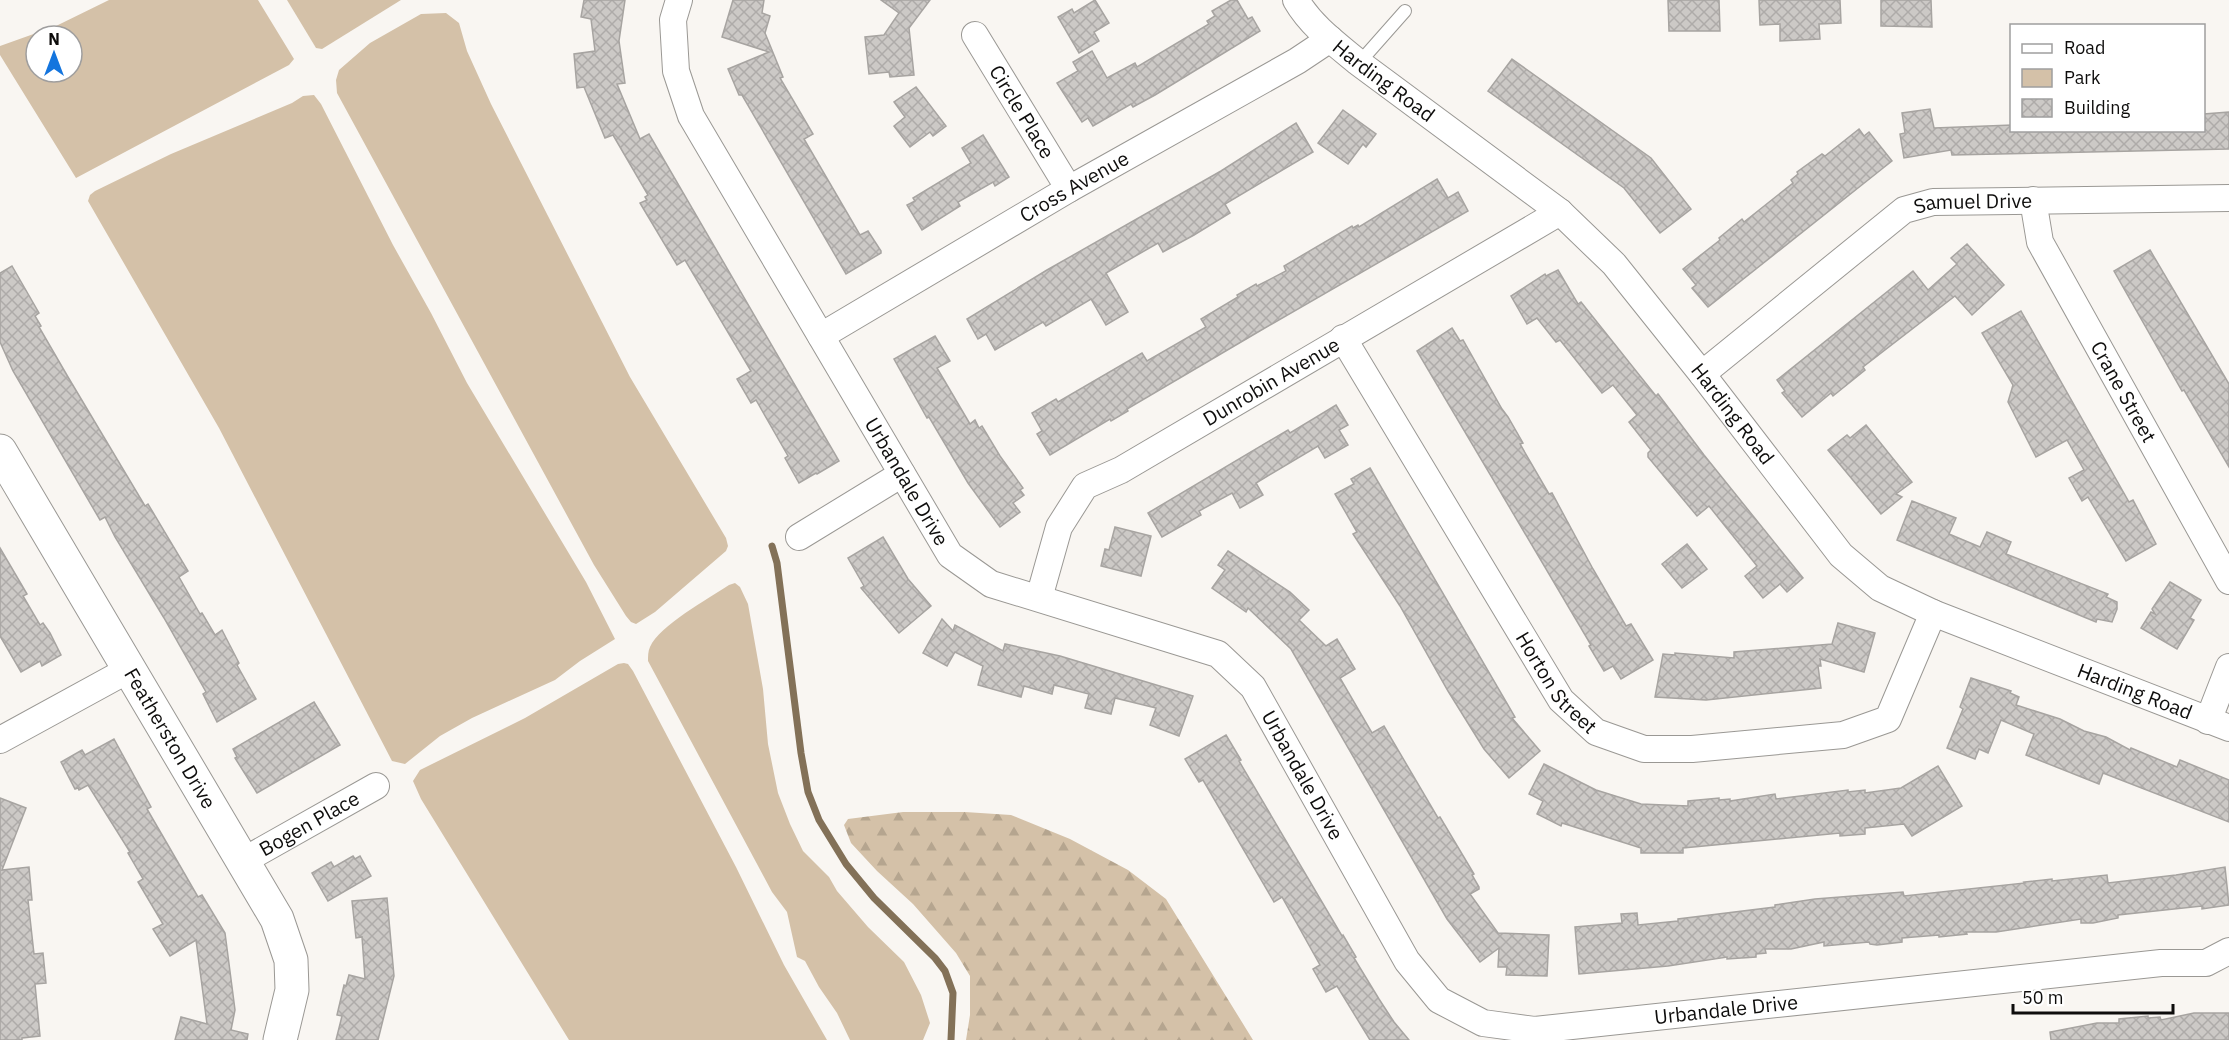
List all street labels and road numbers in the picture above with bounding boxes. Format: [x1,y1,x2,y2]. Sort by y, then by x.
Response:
street label: Harding Road [1327,33,1440,128]
street label: Circle Place [983,60,1061,163]
street label: Cross Avenue [1014,144,1133,228]
street label: Samuel Drive [1910,187,2032,220]
street label: Dunrobin Avenue [1198,331,1344,432]
street label: Crane Street [2085,336,2163,447]
street label: Harding Road [1685,357,1781,470]
street label: Urbandale Drive [859,412,956,551]
street label: Horton Street [1510,626,1603,740]
street label: Harding Road [2074,656,2196,725]
street label: Featherston Drive [118,663,223,814]
street label: Urbandale Drive [1256,705,1350,844]
street label: Bogen Place [254,784,364,862]
street label: Urbandale Drive [1653,988,1799,1030]

